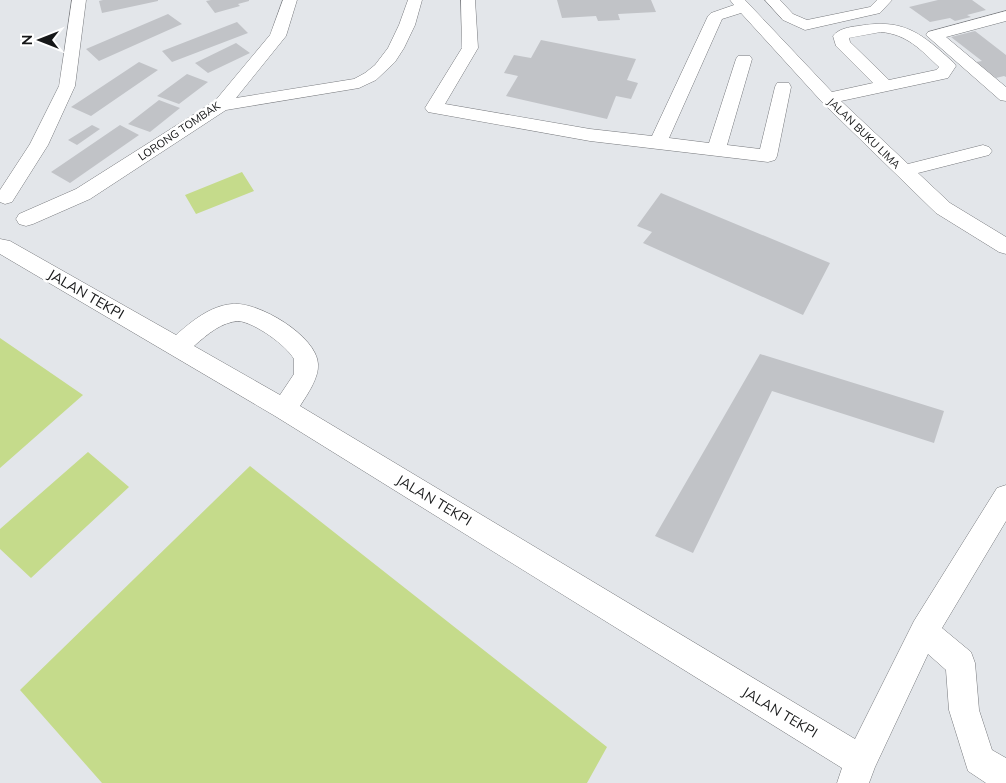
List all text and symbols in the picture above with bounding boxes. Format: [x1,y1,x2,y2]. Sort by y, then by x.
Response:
north arrow [15,15,65,65]
text: N [18,35,36,45]
street label: JALAN BUKU LIMA [825,95,903,171]
street label: LORONG TOMBAK [135,98,223,164]
street label: JALAN TEKPI [45,265,127,323]
street label: JALAN TEKPI [393,470,475,530]
street label: JALAN TEKPI [739,682,821,742]

